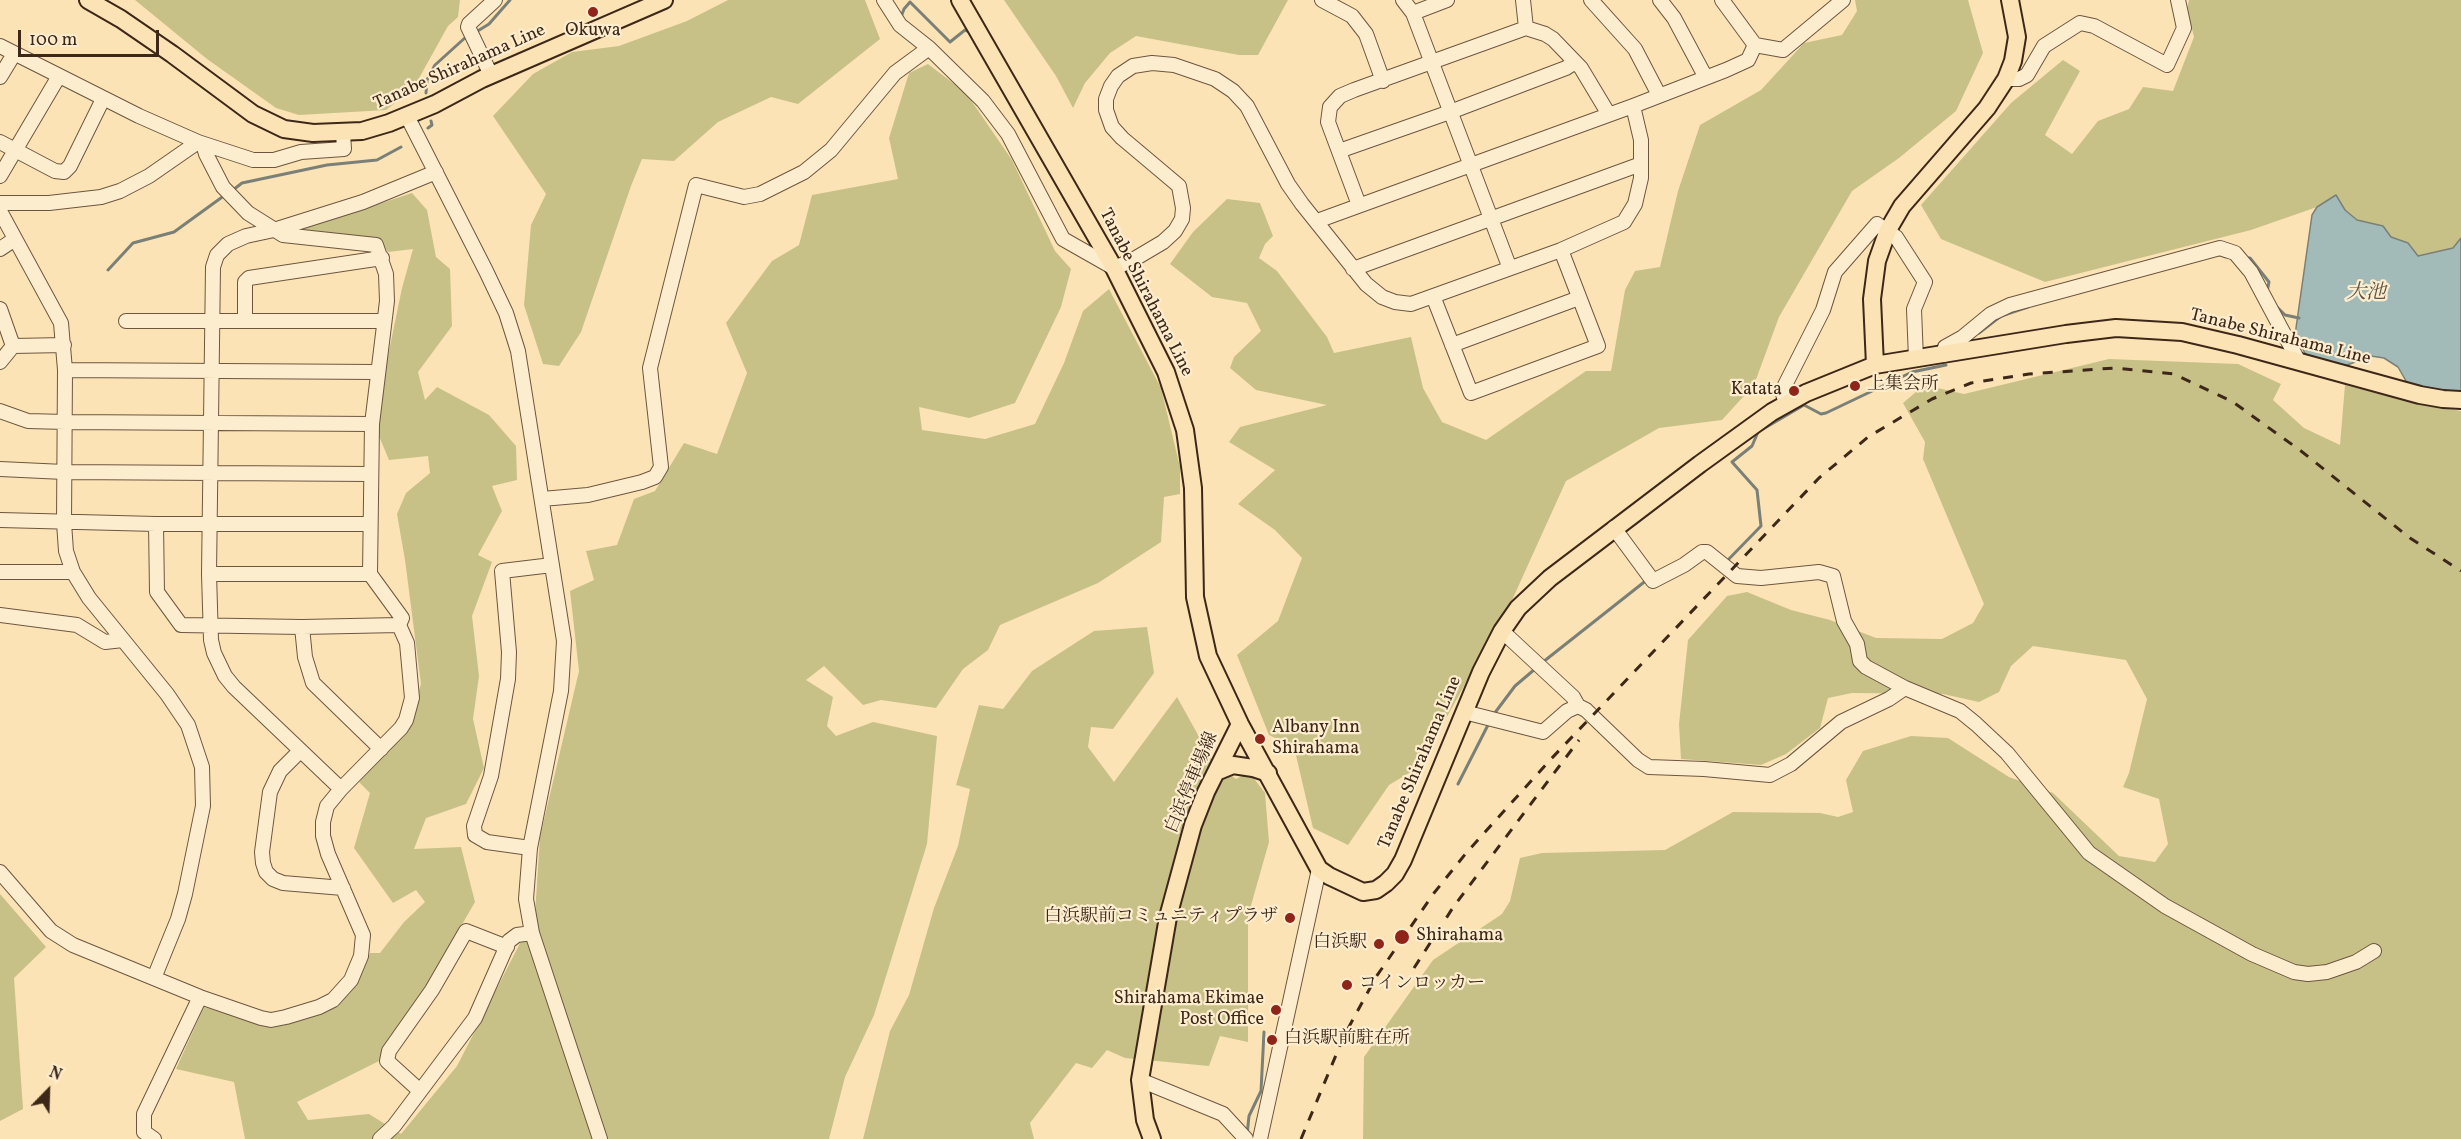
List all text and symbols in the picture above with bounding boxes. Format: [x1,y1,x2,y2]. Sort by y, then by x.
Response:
marker: Okuwa [586,5,600,19]
scale bar [21,18,162,56]
street label: Tanabe Shirahama Line [371,20,549,116]
place label: Okuwa [565,21,621,43]
text: 100 m [29,28,78,53]
street label: Tanabe Shirahama Line [1093,205,1197,381]
water label: 大池 [2346,282,2386,306]
street label: Tanabe Shirahama Line [2187,305,2373,371]
place label: 上集会所 [1867,375,1939,397]
marker: 上集会所 [1848,379,1862,393]
place label: Katata [1731,380,1782,402]
marker: Katata [1787,384,1801,398]
street label: Tanabe Shirahama Line [1375,673,1467,853]
place label: Albany Inn Shirahama [1272,718,1360,760]
street label: 白浜停車場線 [1162,729,1224,837]
marker: Albany Inn Shirahama [1253,732,1267,746]
place label: 白浜駅前コミュニティプラザ [1044,907,1278,929]
marker: 白浜駅前コミュニティプラザ [1283,911,1297,925]
place label: Shirahama [1416,926,1503,948]
marker: Shirahama [1393,928,1411,946]
place label: 白浜駅 [1313,933,1367,955]
marker: 白浜駅 [1372,937,1386,951]
place label: コインロッカー [1359,974,1485,996]
marker: コインロッカー [1340,978,1354,992]
place label: Shirahama Ekimae Post Office [1114,989,1264,1032]
marker: Shirahama Ekimae Post Office [1269,1003,1283,1017]
place label: 白浜駅前駐在所 [1284,1029,1410,1051]
marker: 白浜駅前駐在所 [1265,1033,1279,1047]
north arrow [18,1061,78,1121]
text: N [45,1062,65,1087]

